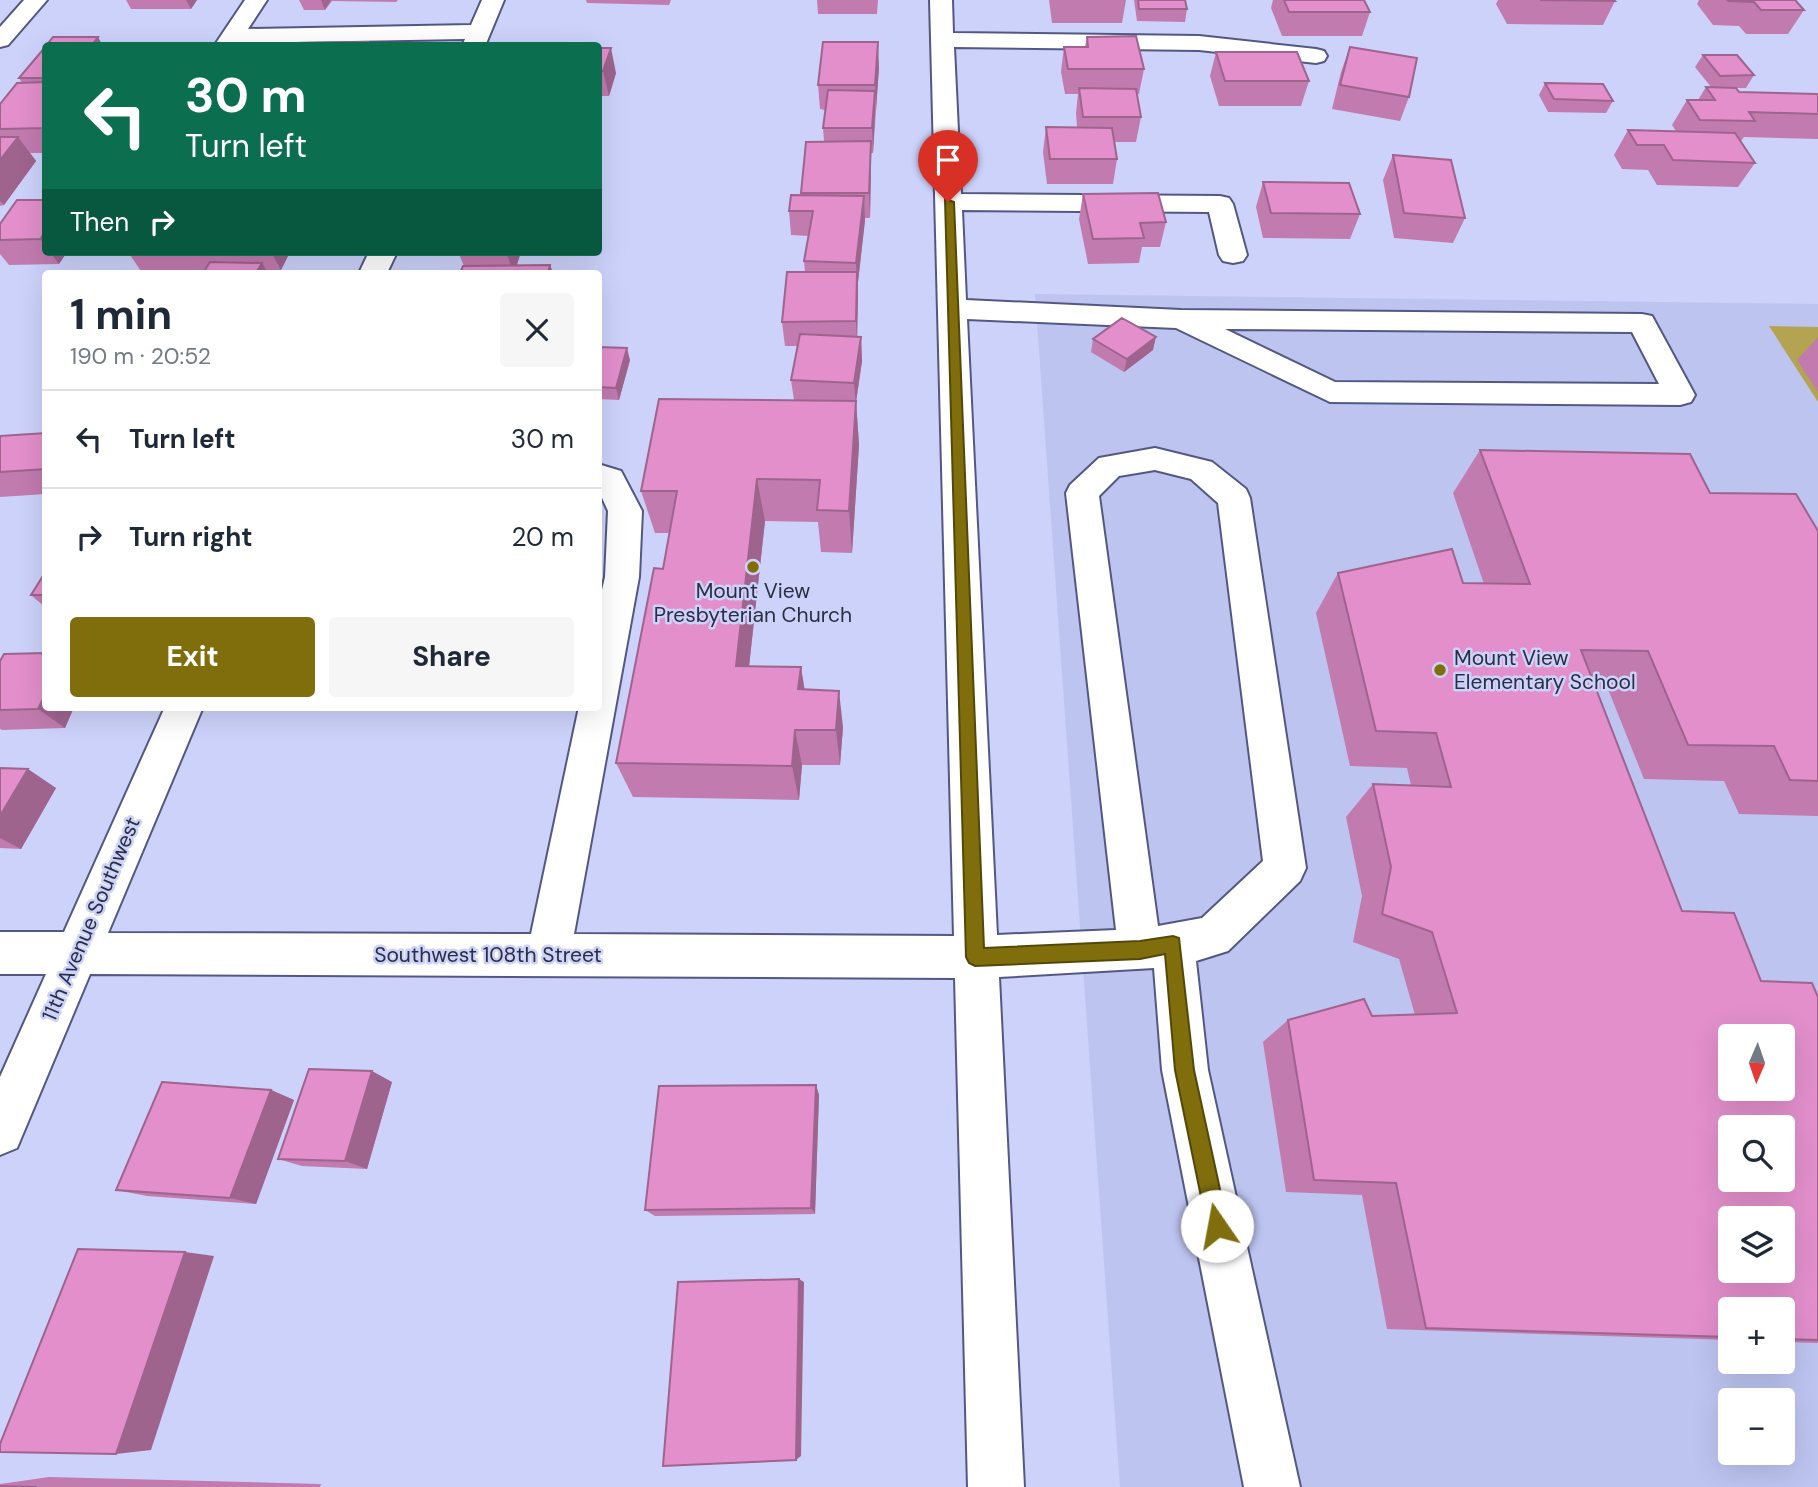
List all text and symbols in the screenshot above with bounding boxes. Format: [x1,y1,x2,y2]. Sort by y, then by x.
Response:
text: 30 m [185,63,307,127]
icon: left [70,70,161,161]
text: Turn left [185,125,307,167]
pin [918,130,978,202]
icon: arrive [929,141,967,179]
icon: right [143,203,181,241]
text: Then [70,205,129,239]
text: 1 min [70,287,172,342]
button: close [500,293,574,367]
text: 190 m · 20:52 [70,341,211,371]
icon: left [70,420,108,458]
text: Turn left [129,422,236,456]
text: 30 m [511,422,574,456]
icon: right [70,518,108,556]
text: Turn right [129,520,253,554]
text: 20 m [511,520,574,554]
marker: Mount View Presbyterian Church [745,559,761,575]
place label: Mount View Presbyterian Church [654,577,852,629]
button: Exit [70,617,315,697]
button: Share [329,617,574,697]
place label: Mount View Elementary School [1454,644,1636,696]
marker: Mount View Elementary School [1432,662,1448,678]
street label: 11th Avenue Southwest [35,813,147,1025]
street label: Southwest 108th Street [374,941,602,969]
north arrow [1718,1024,1796,1101]
map controls [1718,1024,1795,1465]
button: search [1718,1115,1795,1192]
position arrow [1180,1189,1254,1263]
button: layers [1718,1206,1795,1283]
button: + [1718,1297,1795,1374]
button: − [1718,1388,1795,1465]

